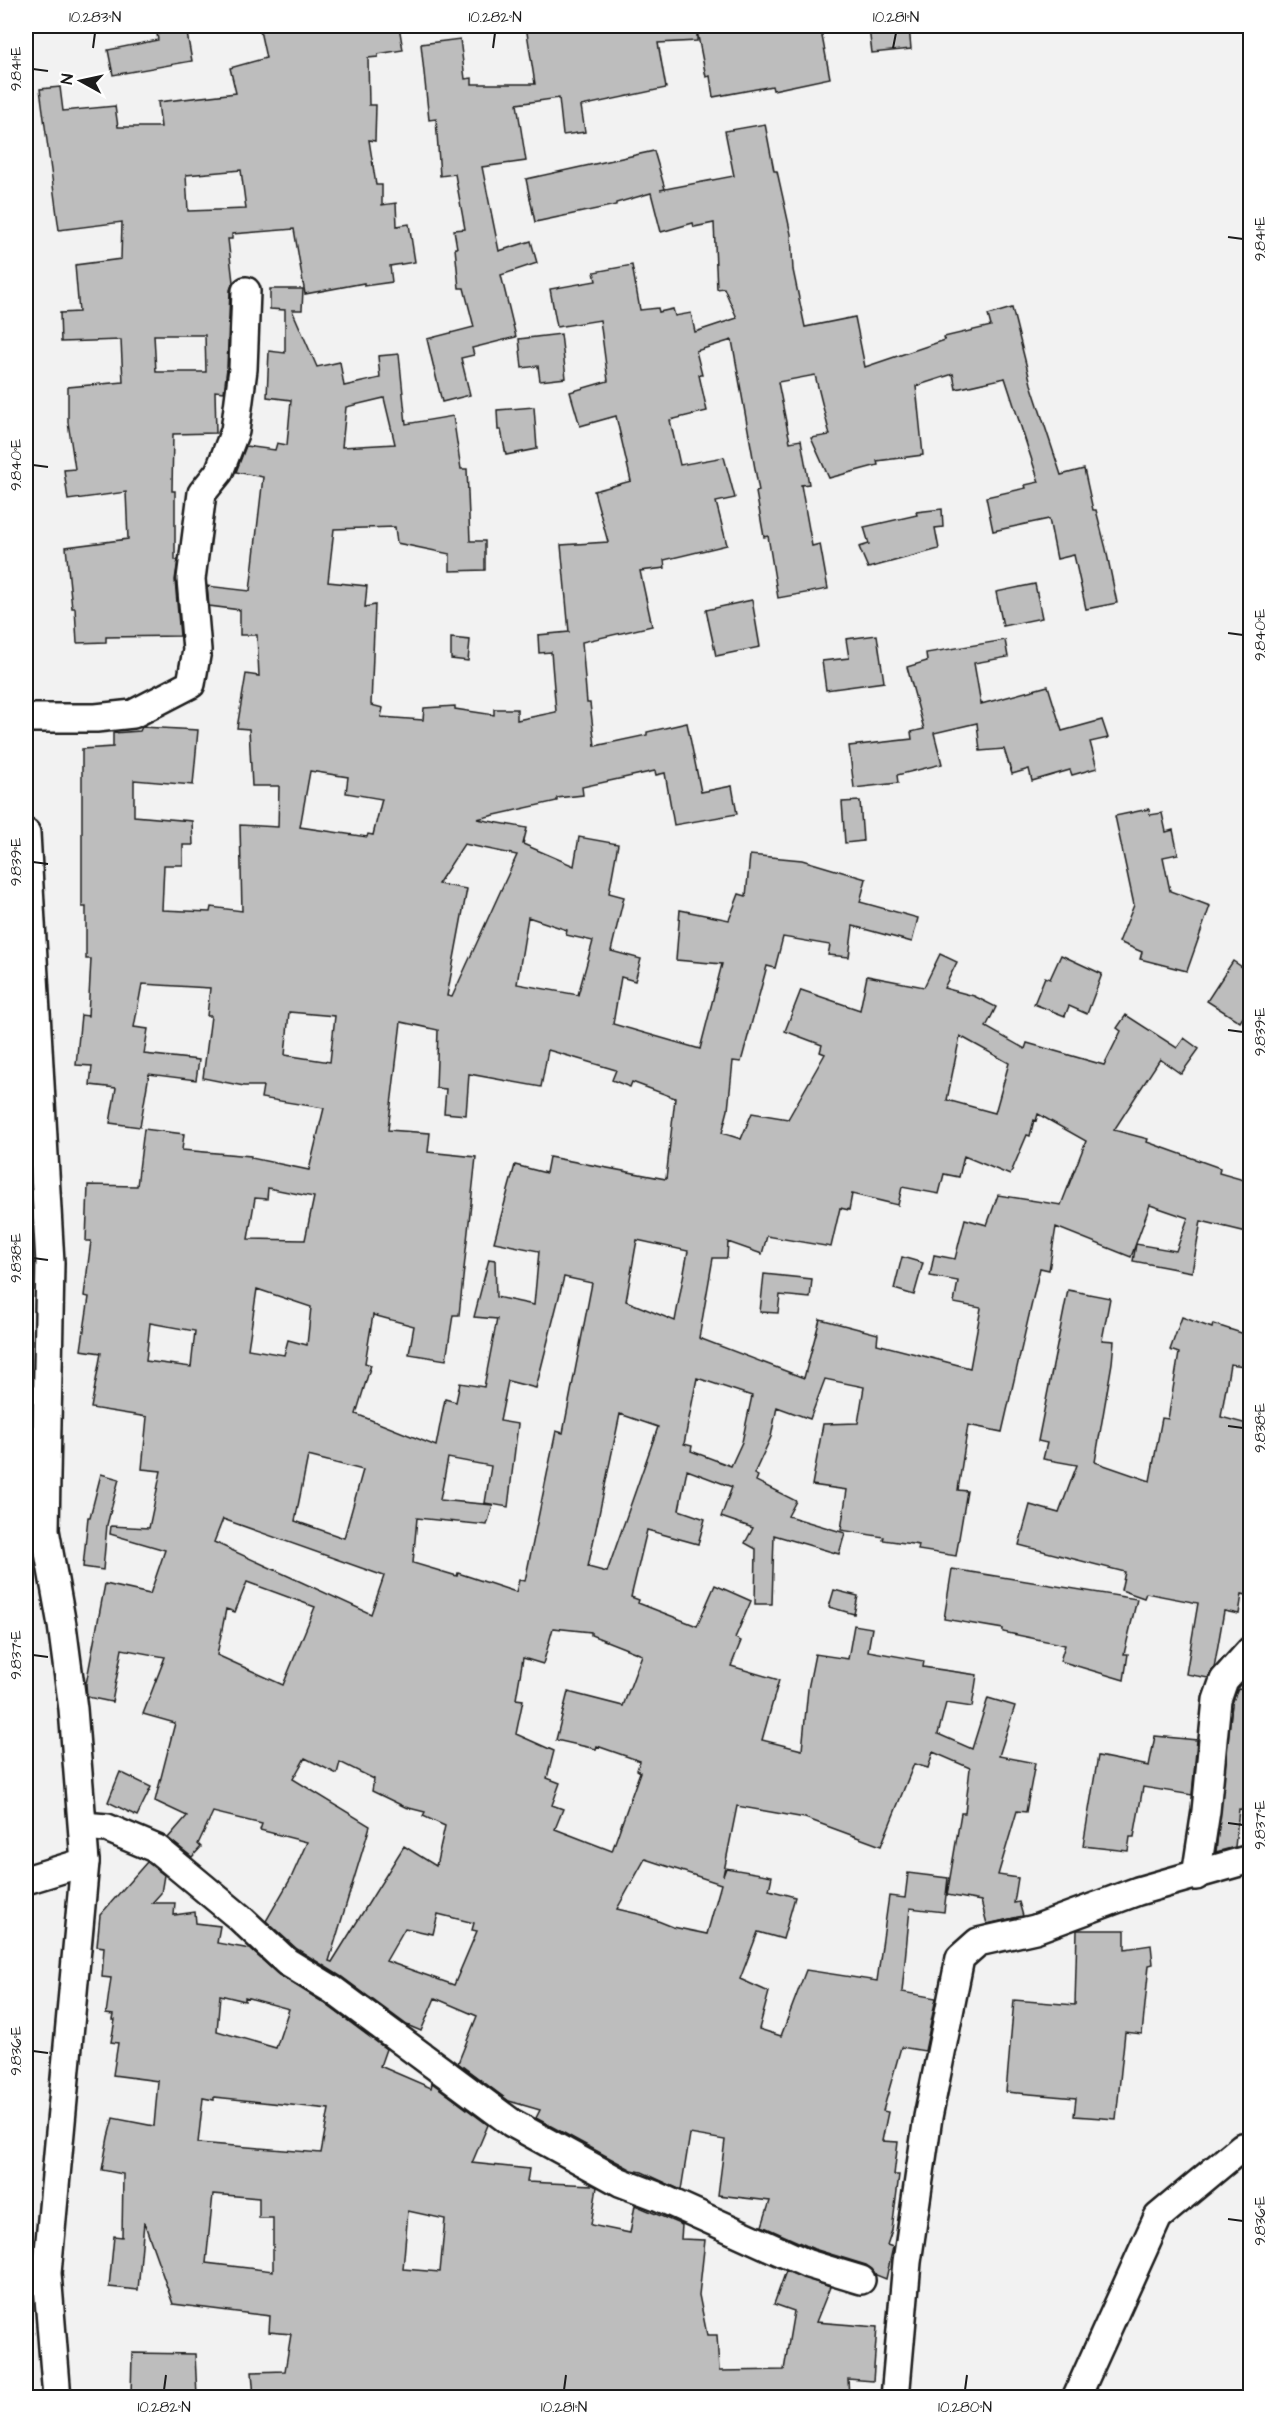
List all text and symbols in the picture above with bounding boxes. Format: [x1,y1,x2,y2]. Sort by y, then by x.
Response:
text: 10.283°N [69,7,121,28]
text: 10.282°N [468,7,522,28]
text: 10.281°N [873,7,919,28]
text: 9.841°E [6,47,27,91]
north arrow [51,51,111,111]
text: N [56,73,79,86]
text: 9.841°E [1250,217,1271,261]
text: 9.840°E [6,439,27,491]
text: 9.840°E [1250,609,1271,661]
text: 9.839°E [6,838,27,886]
text: 9.839°E [1250,1008,1271,1056]
text: 9.838°E [6,1233,27,1283]
text: 9.838°E [1250,1403,1271,1453]
text: 9.837°E [6,1630,27,1680]
text: 9.837°E [1250,1800,1271,1850]
text: 9.836°E [6,2026,27,2076]
text: 9.836°E [1250,2196,1271,2246]
text: 10.282°N [137,2397,191,2418]
text: 10.281°N [541,2397,587,2418]
text: 10.280°N [938,2397,992,2418]

